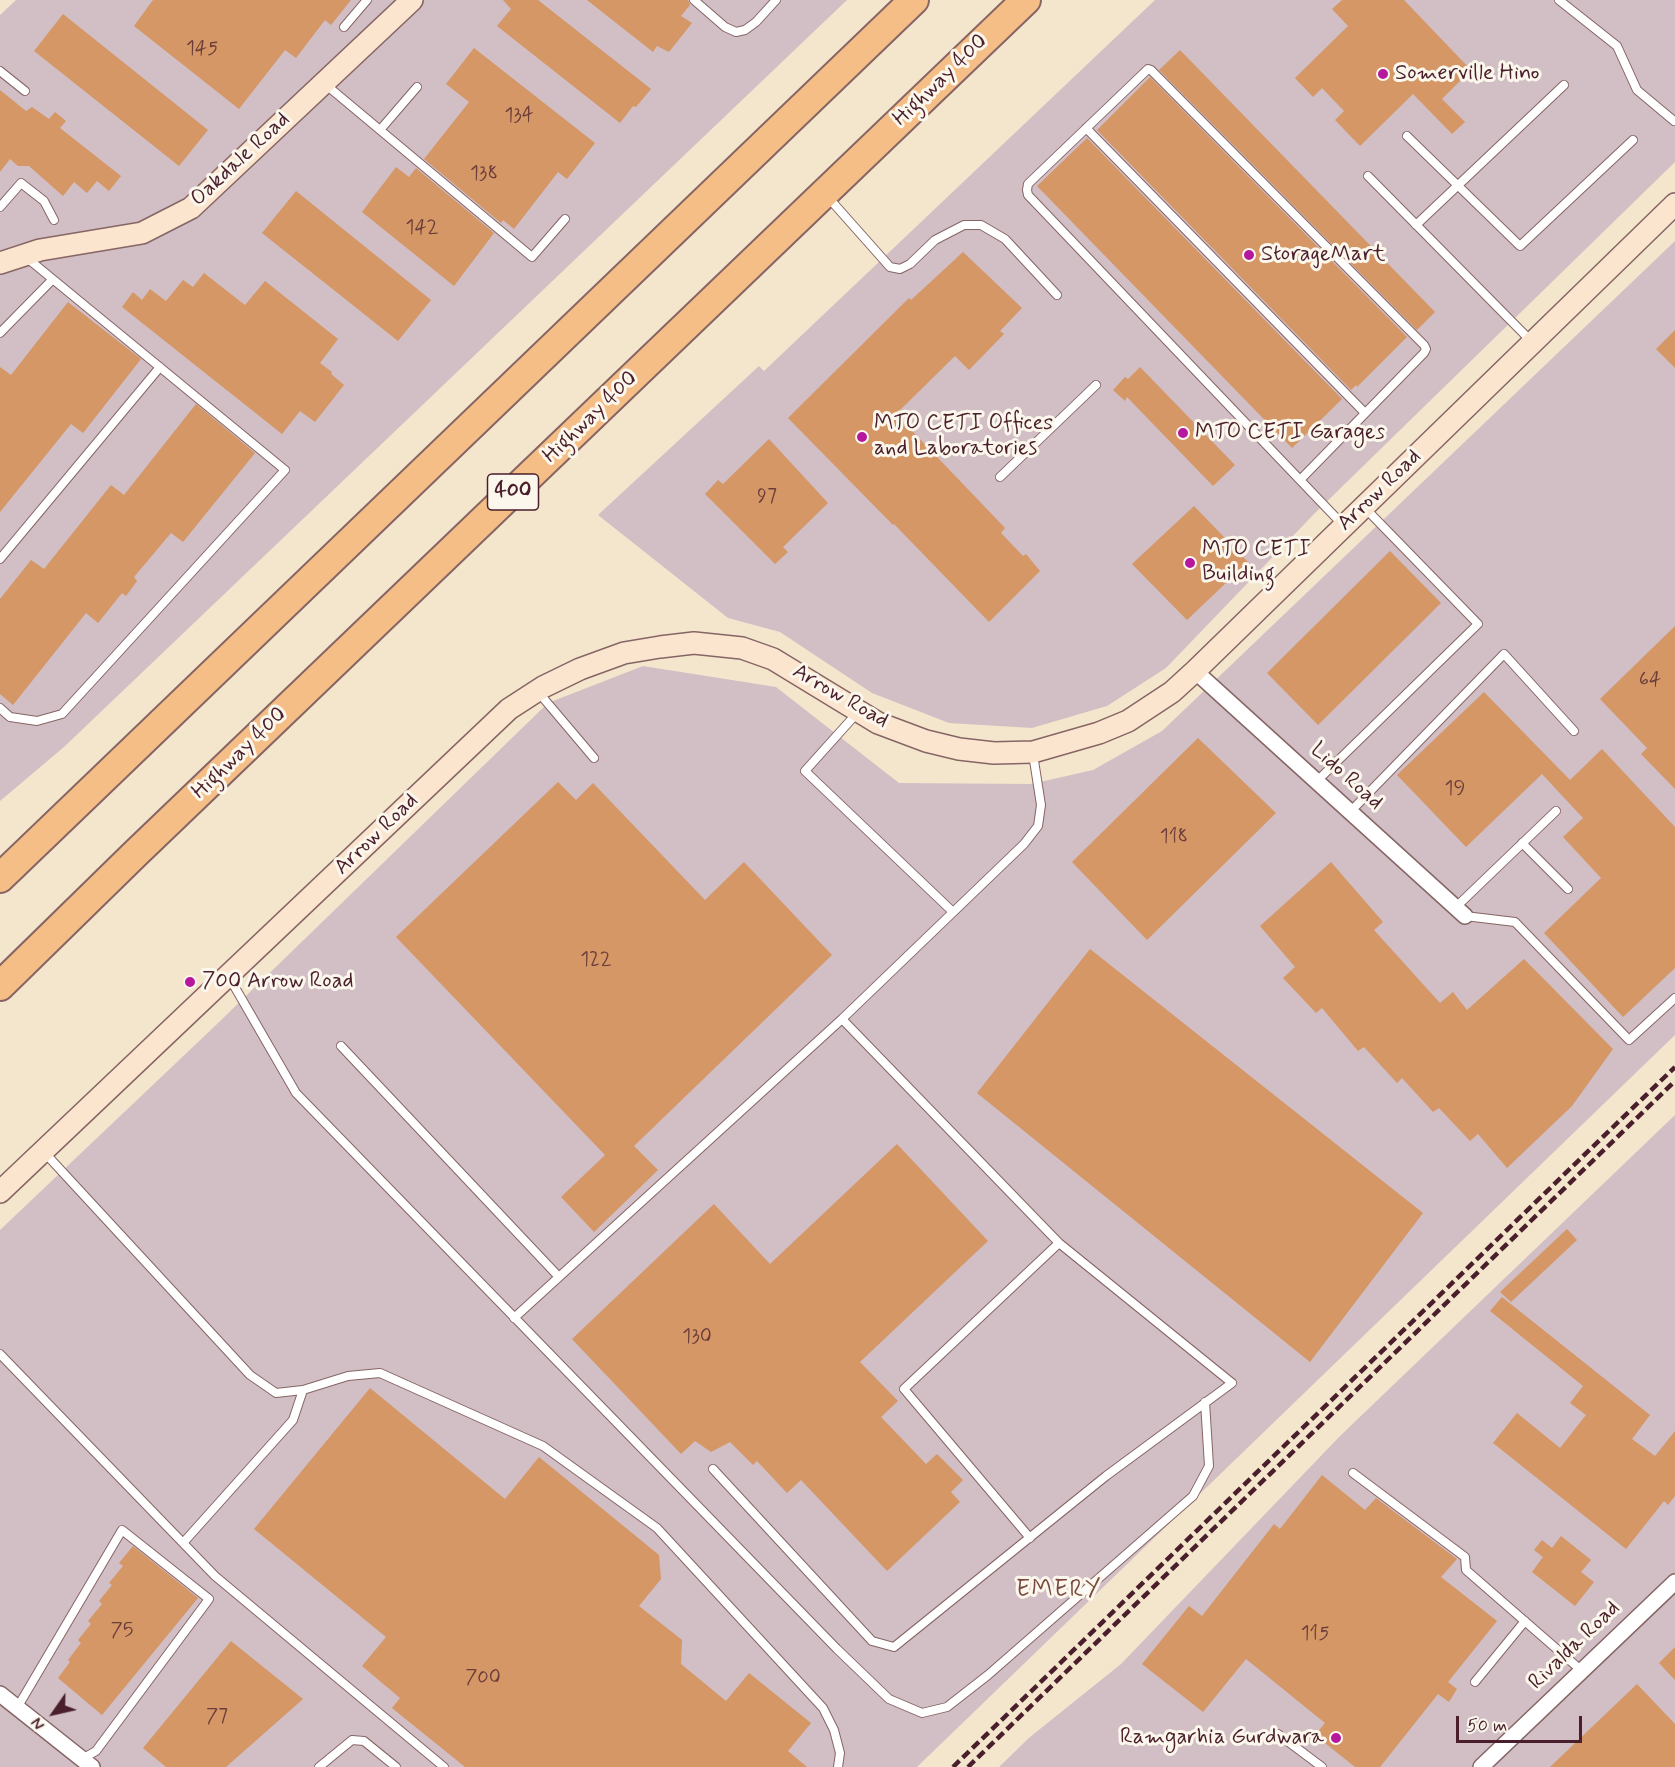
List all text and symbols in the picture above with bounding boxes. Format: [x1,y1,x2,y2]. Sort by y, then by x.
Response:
street label: Highway 400 [888,29,994,133]
house number: 145 [186,38,218,62]
place label: Somerville Hino [1395,61,1540,87]
marker: Somerville Hino [1376,67,1390,81]
house number: 134 [504,105,534,129]
street label: Oakdale Road [186,107,296,213]
house number: 138 [470,163,498,187]
house number: 142 [406,217,438,241]
place label: StorageMart [1261,242,1385,268]
marker: StorageMart [1242,248,1256,262]
street label: Highway 400 [538,366,644,470]
place label: MTO CETI Offices and Laboratories [874,411,1053,463]
place label: MTO CETI Garages [1195,420,1385,446]
marker: MTO CETI Garages [1176,426,1190,440]
marker: MTO CETI Offices and Laboratories [855,430,869,444]
street label: Arrow Road [1333,445,1427,537]
road number: 400 [488,474,538,510]
house number: 97 [757,486,777,510]
place label: MTO CETI Building [1202,537,1310,588]
marker: MTO CETI Building [1183,556,1197,570]
street label: Arrow Road [787,659,893,735]
house number: 64 [1639,669,1661,693]
street label: Highway 400 [187,702,293,806]
street label: Lido Road [1304,738,1388,816]
house number: 19 [1445,778,1465,802]
street label: Arrow Road [330,789,424,881]
house number: 118 [1160,826,1188,850]
house number: 122 [580,949,612,973]
place label: 700 Arrow Road [202,969,354,995]
marker: 700 Arrow Road [183,975,197,989]
house number: 130 [682,1326,712,1350]
district label: EMERY [1016,1577,1102,1605]
street label: Rivalda Road [1524,1596,1626,1696]
house number: 75 [111,1620,133,1644]
house number: 115 [1301,1623,1329,1647]
house number: 700 [465,1667,501,1691]
north arrow [24,1683,84,1743]
scale bar [1459,1704,1585,1742]
house number: 77 [206,1706,228,1730]
text: N [27,1713,50,1734]
text: 50 m [1467,1714,1507,1738]
place label: Ramgarhia Gurdwara [1120,1725,1324,1751]
marker: Ramgarhia Gurdwara [1329,1731,1343,1745]

